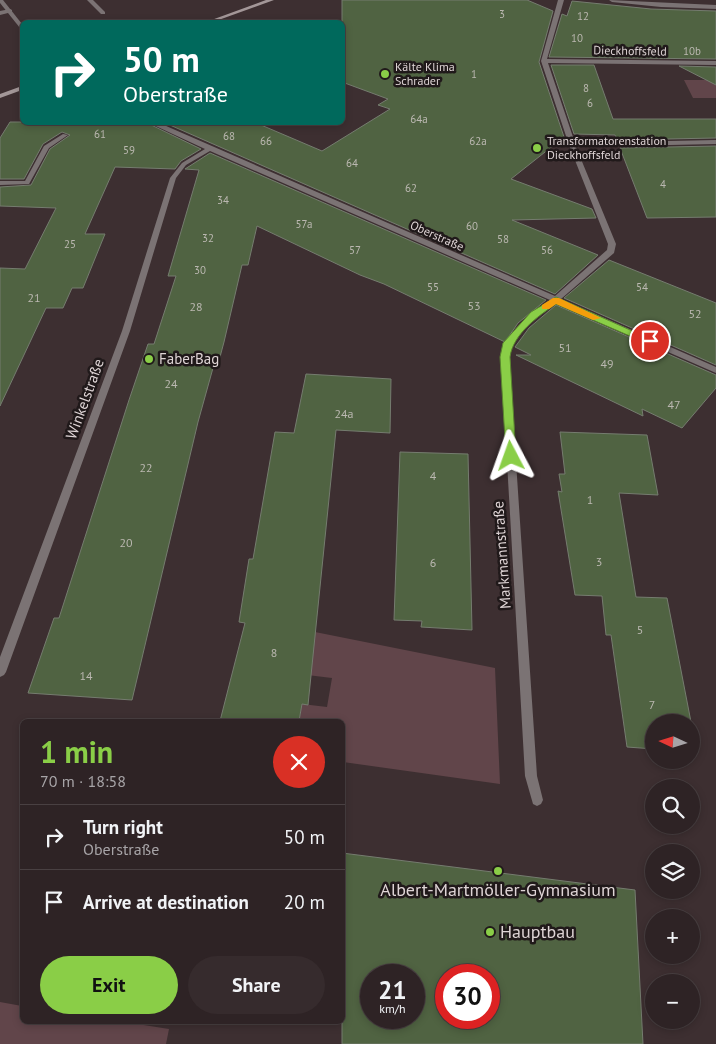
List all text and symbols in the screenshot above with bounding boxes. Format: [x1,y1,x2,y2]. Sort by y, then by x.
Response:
house number: 3 [499,7,505,21]
house number: 12 [577,9,589,23]
house number: 10 [571,31,583,45]
text: 50 m [123,36,200,82]
icon: right [40,40,105,105]
street label: Dieckhoffsfeld [593,42,667,59]
house number: 10b [683,44,701,58]
place label: Kälte Klima Schrader [395,59,455,88]
house number: 1 [471,67,477,81]
marker: Kälte Klima Schrader [379,68,391,80]
text: Oberstraße [123,80,228,108]
house number: 8 [583,81,589,95]
house number: 6 [587,96,593,110]
house number: 64a [410,112,428,126]
house number: 61 [94,127,106,141]
house number: 68 [223,129,235,143]
place label: Transformatorenstation Dieckhoffsfeld [547,133,666,162]
house number: 66 [260,134,272,148]
house number: 62a [469,134,487,148]
marker: Transformatorenstation Dieckhoffsfeld [531,142,543,154]
house number: 59 [123,143,135,157]
house number: 64 [346,156,358,170]
house number: 4 [660,177,666,191]
house number: 62 [405,181,417,195]
house number: 34 [217,193,229,207]
house number: 57a [296,217,312,231]
street label: Oberstraße [408,217,466,254]
house number: 60 [466,219,478,233]
house number: 32 [202,231,214,245]
house number: 58 [497,232,509,246]
house number: 25 [64,237,76,251]
house number: 57 [349,243,361,257]
house number: 56 [541,243,553,257]
house number: 30 [194,263,206,277]
house number: 55 [427,280,439,294]
house number: 54 [636,280,648,294]
house number: 21 [27,290,41,305]
house number: 53 [467,298,481,313]
house number: 28 [189,299,203,314]
house number: 52 [688,306,702,321]
pin [629,320,671,362]
icon: arrive [636,327,664,355]
house number: 51 [558,340,572,355]
place label: FaberBag [159,349,219,368]
marker: FaberBag [143,353,155,365]
street label: Winkelstraße [61,356,108,442]
house number: 49 [600,356,614,371]
house number: 24 [164,376,178,391]
house number: 47 [667,397,681,412]
house number: 24a [334,406,354,421]
position arrow [484,429,536,481]
house number: 22 [139,460,153,475]
house number: 4 [430,468,437,483]
house number: 1 [587,492,593,507]
street label: Markmannstraße [488,500,515,610]
house number: 20 [119,535,133,550]
house number: 3 [596,554,602,569]
house number: 6 [430,555,436,570]
house number: 5 [637,622,643,637]
house number: 8 [271,645,277,660]
house number: 14 [79,668,93,683]
house number: 7 [649,697,655,712]
north arrow [645,714,700,769]
map controls [645,714,700,1029]
text: 1 min [40,732,113,771]
button: close [273,736,325,788]
text: 70 m · 18:58 [40,771,126,791]
button: search [645,779,700,834]
text: Turn right [83,815,163,839]
icon: right [40,823,68,851]
text: 50 m [284,825,325,849]
text: Oberstraße [83,839,159,859]
button: layers [645,844,700,899]
marker: Albert-Martmöller-Gymnasium [492,865,504,877]
place label: Albert-Martmöller-Gymnasium [380,878,616,901]
icon: arrive [40,888,68,916]
text: Arrive at destination [83,890,249,914]
text: 20 m [284,890,325,914]
button: + [645,909,700,964]
place label: Hauptbau [500,920,575,943]
marker: Hauptbau [484,926,496,938]
button: Exit [40,956,178,1014]
button: Share [188,956,325,1014]
speed limit sign: 30 [435,964,500,1029]
text: 21 [378,974,407,1006]
button: − [645,974,700,1029]
text: km/h [379,1001,406,1016]

